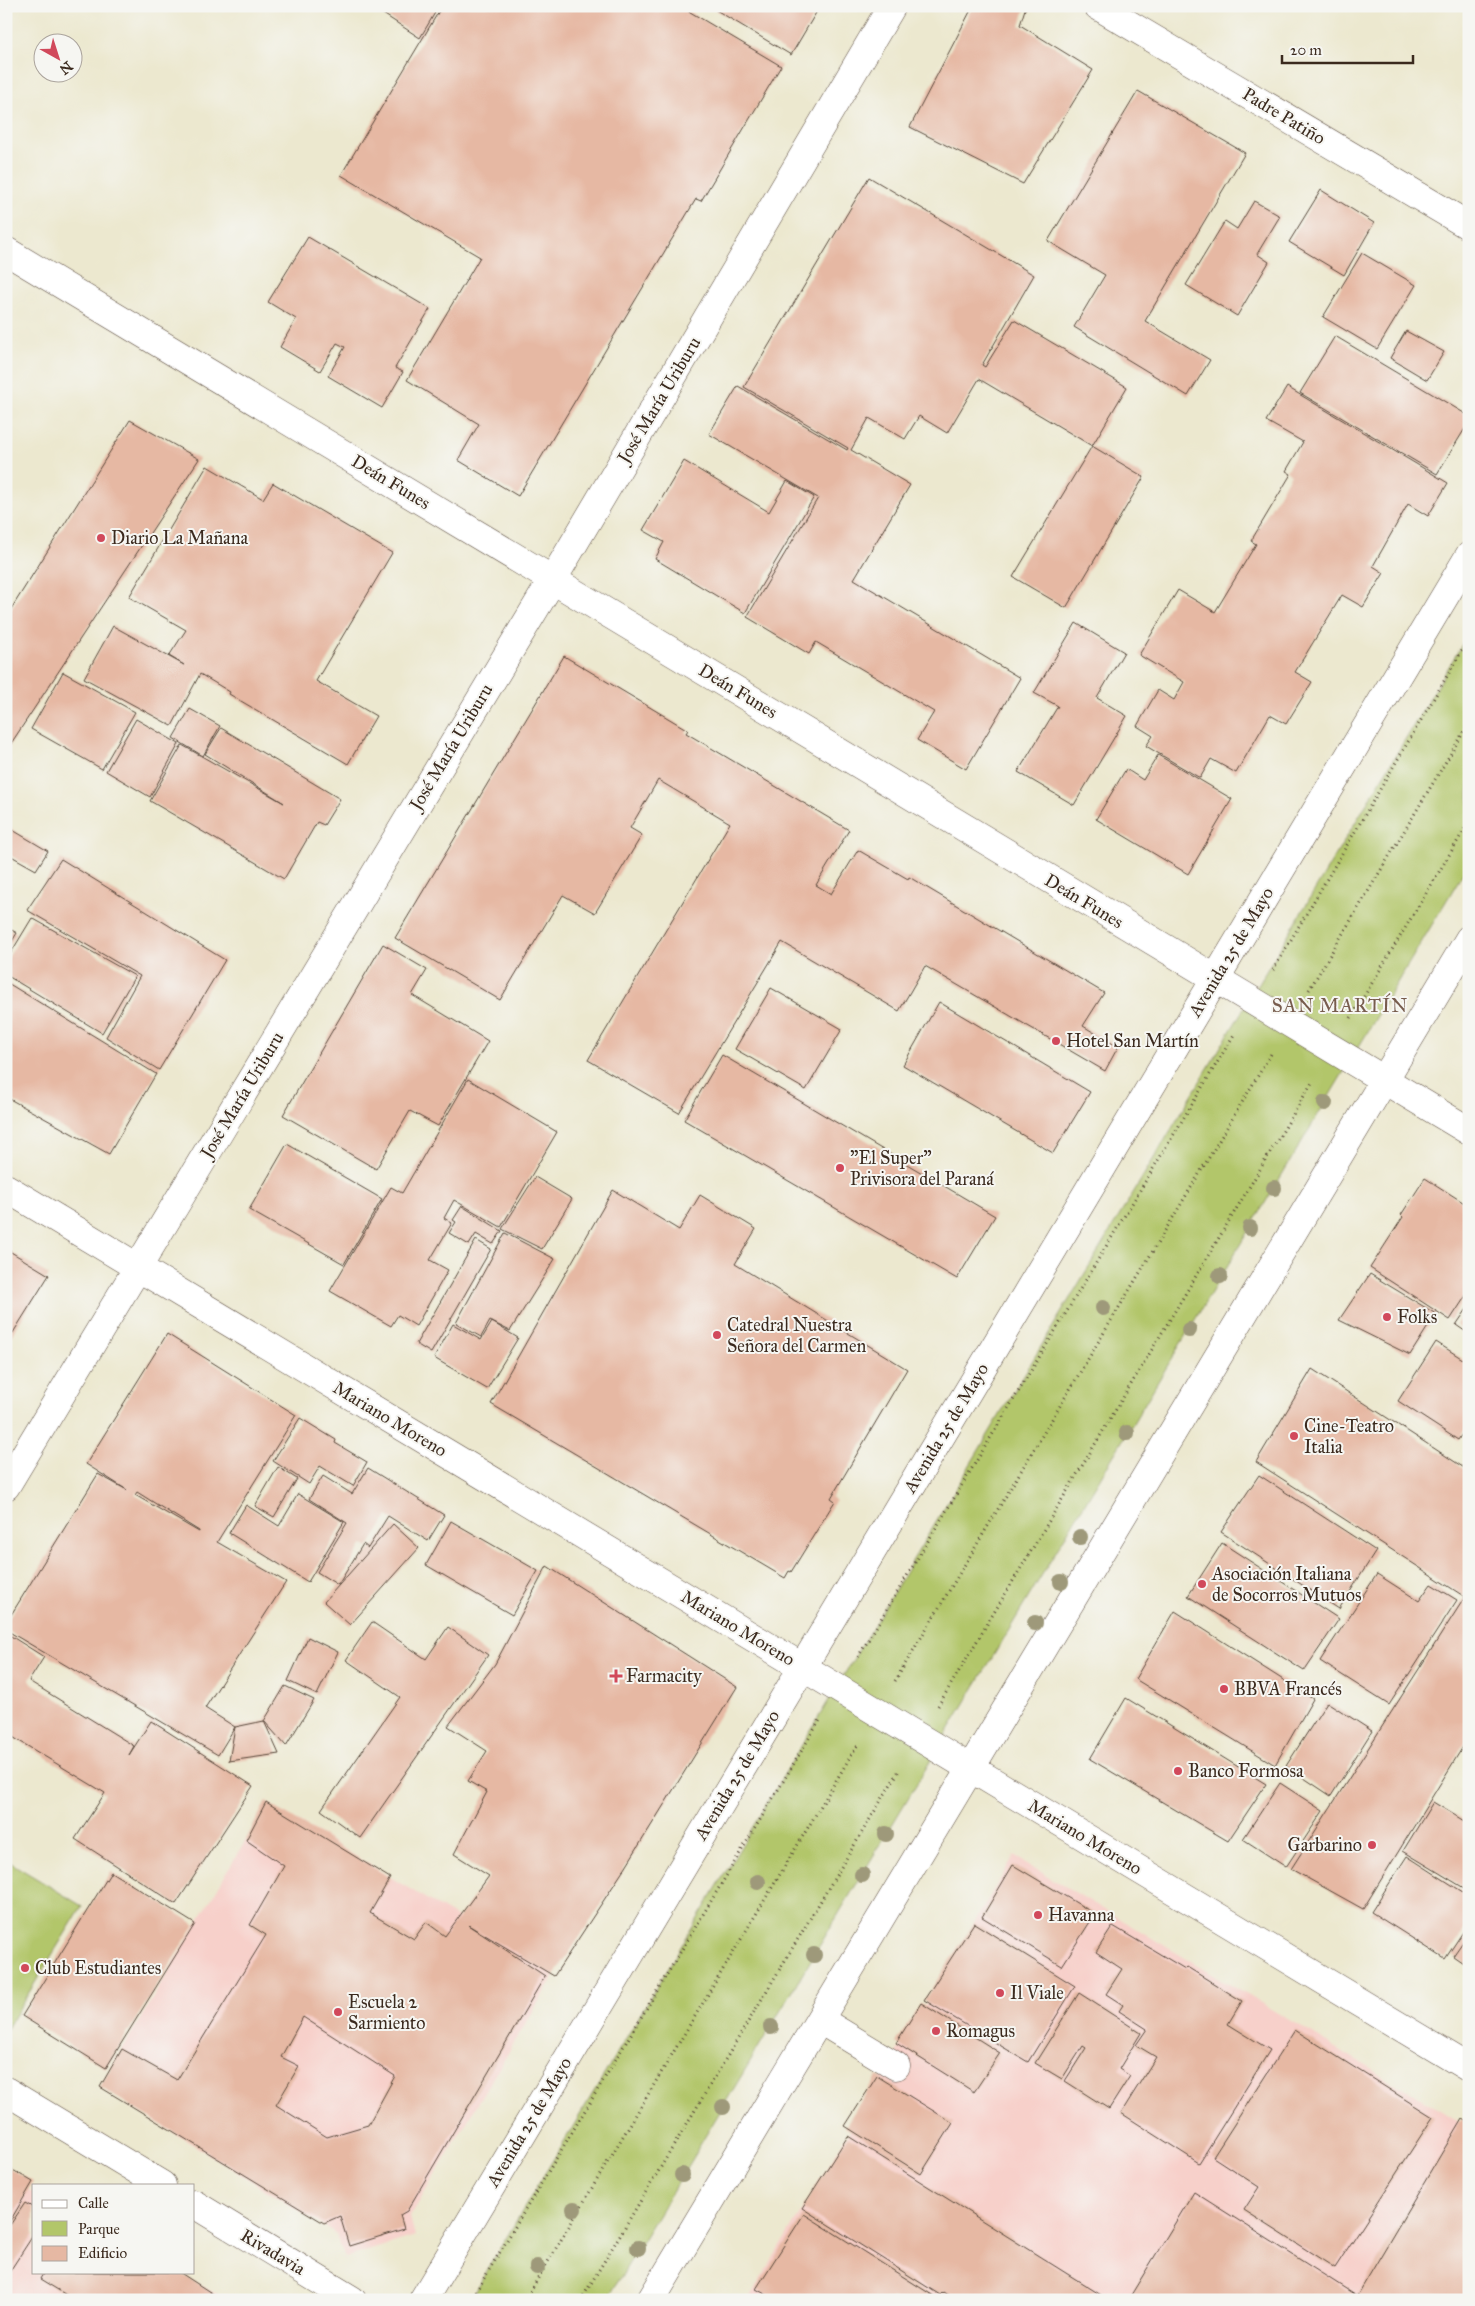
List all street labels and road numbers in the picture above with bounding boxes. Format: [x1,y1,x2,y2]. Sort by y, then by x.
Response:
street label: Padre Patiño [1239,83,1329,149]
street label: José María Uriburu [612,332,706,469]
street label: Deán Funes [348,450,434,514]
street label: Deán Funes [695,659,781,723]
street label: José María Uriburu [404,679,498,816]
street label: Deán Funes [1041,869,1127,933]
street label: Avenida 25 de Mayo [1183,883,1278,1022]
street label: José María Uriburu [195,1027,289,1164]
street label: Avenida 25 de Mayo [898,1359,993,1498]
street label: Mariano Moreno [329,1376,451,1462]
street label: Mariano Moreno [677,1585,799,1671]
street label: Avenida 25 de Mayo [689,1706,784,1845]
street label: Mariano Moreno [1024,1794,1146,1880]
street label: Avenida 25 de Mayo [481,2053,576,2192]
street label: Rivadavia [237,2224,310,2280]

